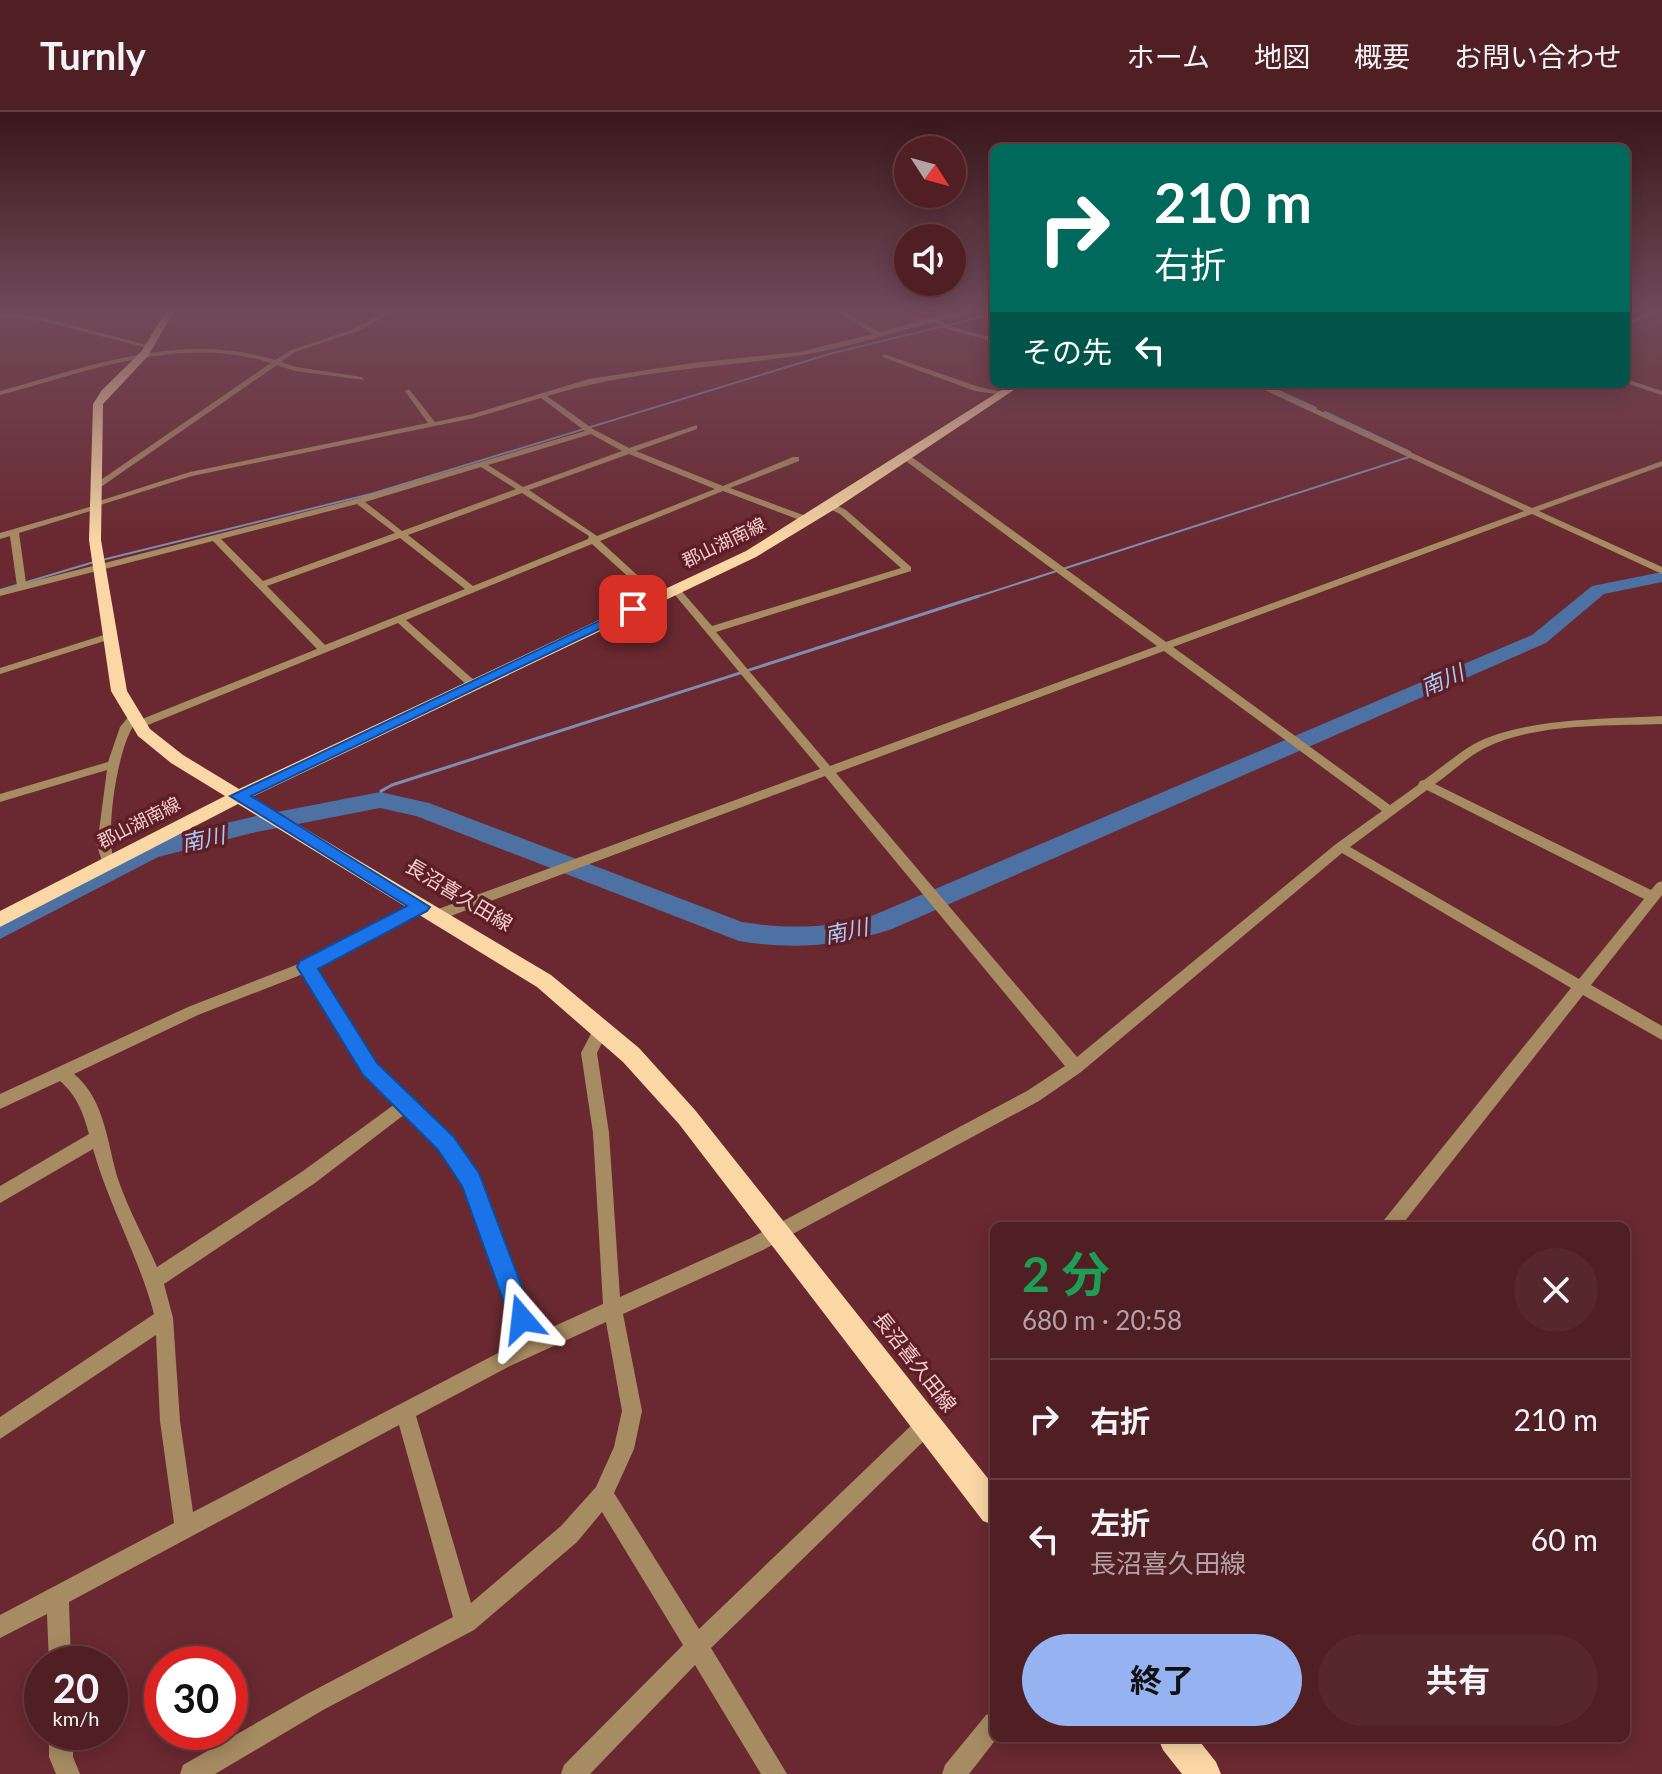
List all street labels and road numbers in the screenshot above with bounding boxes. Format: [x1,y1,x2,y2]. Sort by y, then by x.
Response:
street label: 郡山湖南線 [678,512,769,572]
street label: 郡山湖南線 [93,792,184,852]
street label: 長沼喜久田線 [402,853,517,935]
street label: 長沼喜久田線 [869,1307,962,1416]

